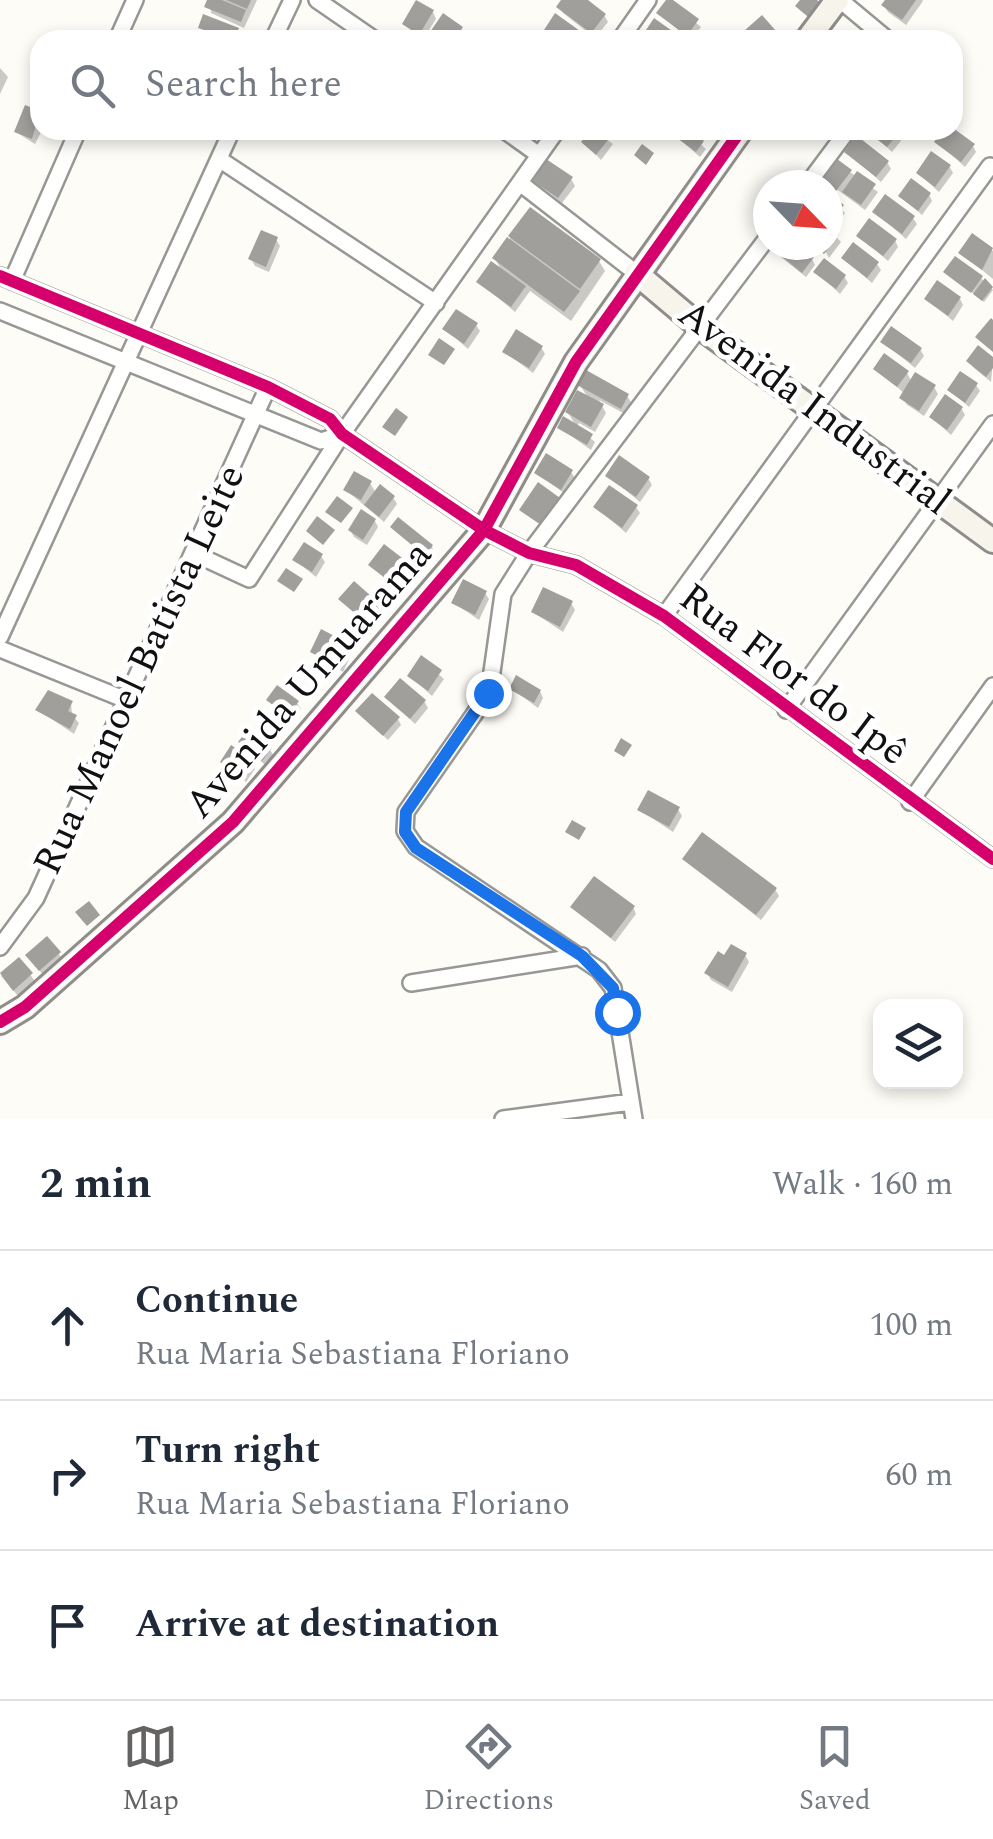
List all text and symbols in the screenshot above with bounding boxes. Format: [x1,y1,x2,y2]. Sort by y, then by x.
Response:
search box [30,30,963,140]
text: Search here [145,56,342,114]
icon: search [65,58,120,113]
north arrow [753,170,843,260]
street label: Avenida Industrial [664,285,964,531]
street label: Rua Manoel Batista Leite [18,455,262,885]
street label: Avenida Umuarama [170,527,448,833]
street label: Rua Flor do Ipê [666,568,920,782]
route end [466,671,512,717]
route start [595,990,641,1036]
map controls [873,999,963,1089]
button: layers [873,999,963,1089]
text: 2 min [40,1153,152,1216]
text: Walk · 160 m [772,1160,953,1209]
text: Continue [135,1272,298,1330]
icon: ahead [40,1298,95,1353]
text: 100 m [869,1301,953,1350]
text: Rua Maria Sebastiana Floriano [135,1330,570,1379]
text: Turn right [135,1422,320,1480]
icon: right [40,1448,95,1503]
text: 60 m [885,1451,953,1500]
text: Rua Maria Sebastiana Floriano [135,1480,570,1529]
text: Arrive at destination [135,1596,499,1654]
icon: arrive [40,1598,95,1653]
tab: Map [122,1719,179,1822]
tab: Directions [423,1719,554,1822]
tab: Saved [799,1719,871,1822]

